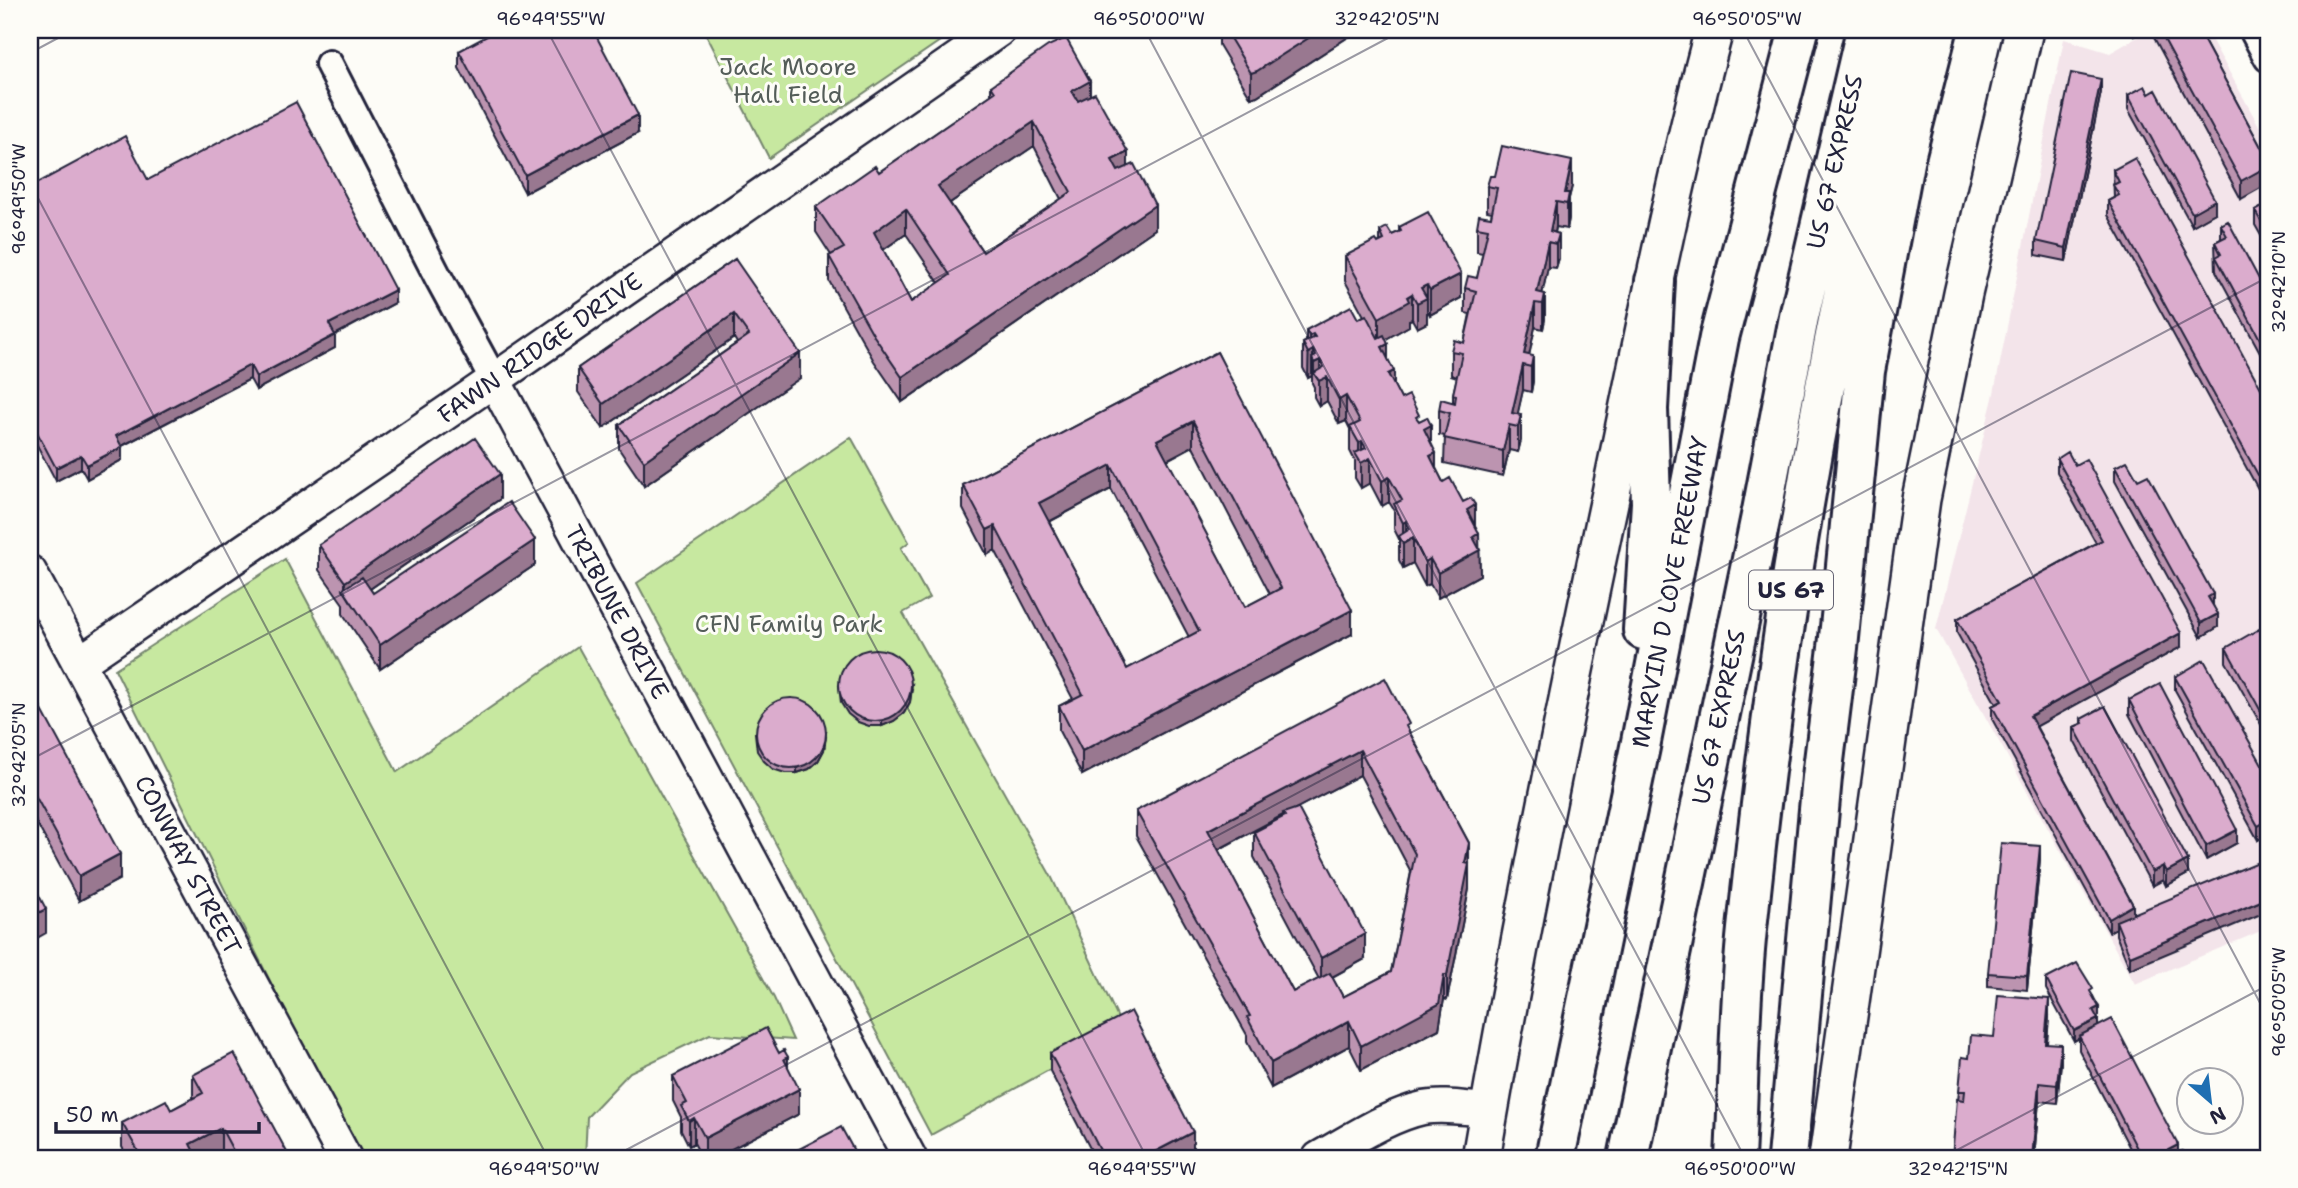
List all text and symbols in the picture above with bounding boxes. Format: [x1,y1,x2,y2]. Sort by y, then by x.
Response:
text: 96°49'55"W [496,7,606,31]
text: 96°50'00"W [1093,7,1205,31]
text: 32°42'05"N [1334,7,1440,31]
text: 96°50'05"W [1692,7,1802,31]
park label: Jack Moore Hall Field [719,51,857,111]
street label: US 67 EXPRESS [1799,72,1871,252]
text: 96°49'50"W [7,143,31,255]
text: 32°42'10"N [2267,231,2291,333]
street label: FAWN RIDGE DRIVE [431,265,649,431]
street label: MARVIN D LOVE FREEWAY [1624,433,1716,750]
street label: TRIBUNE DRIVE [558,519,676,705]
road number: US 67 [1749,570,1833,610]
park label: CFN Family Park [695,608,883,640]
street label: US 67 EXPRESS [1685,627,1753,807]
text: 32°42'05"N [7,702,31,808]
street label: CONWAY STREET [127,770,249,960]
text: 96°50'05"W [2267,947,2291,1057]
north arrow [2176,1066,2246,1136]
scale bar [56,1090,259,1134]
text: 50 m [66,1101,119,1129]
text: N [2205,1101,2230,1130]
text: 96°49'50"W [488,1157,600,1181]
text: 96°49'55"W [1087,1157,1197,1181]
text: 96°50'00"W [1684,1157,1796,1181]
text: 32°42'15"N [1908,1157,2008,1181]

